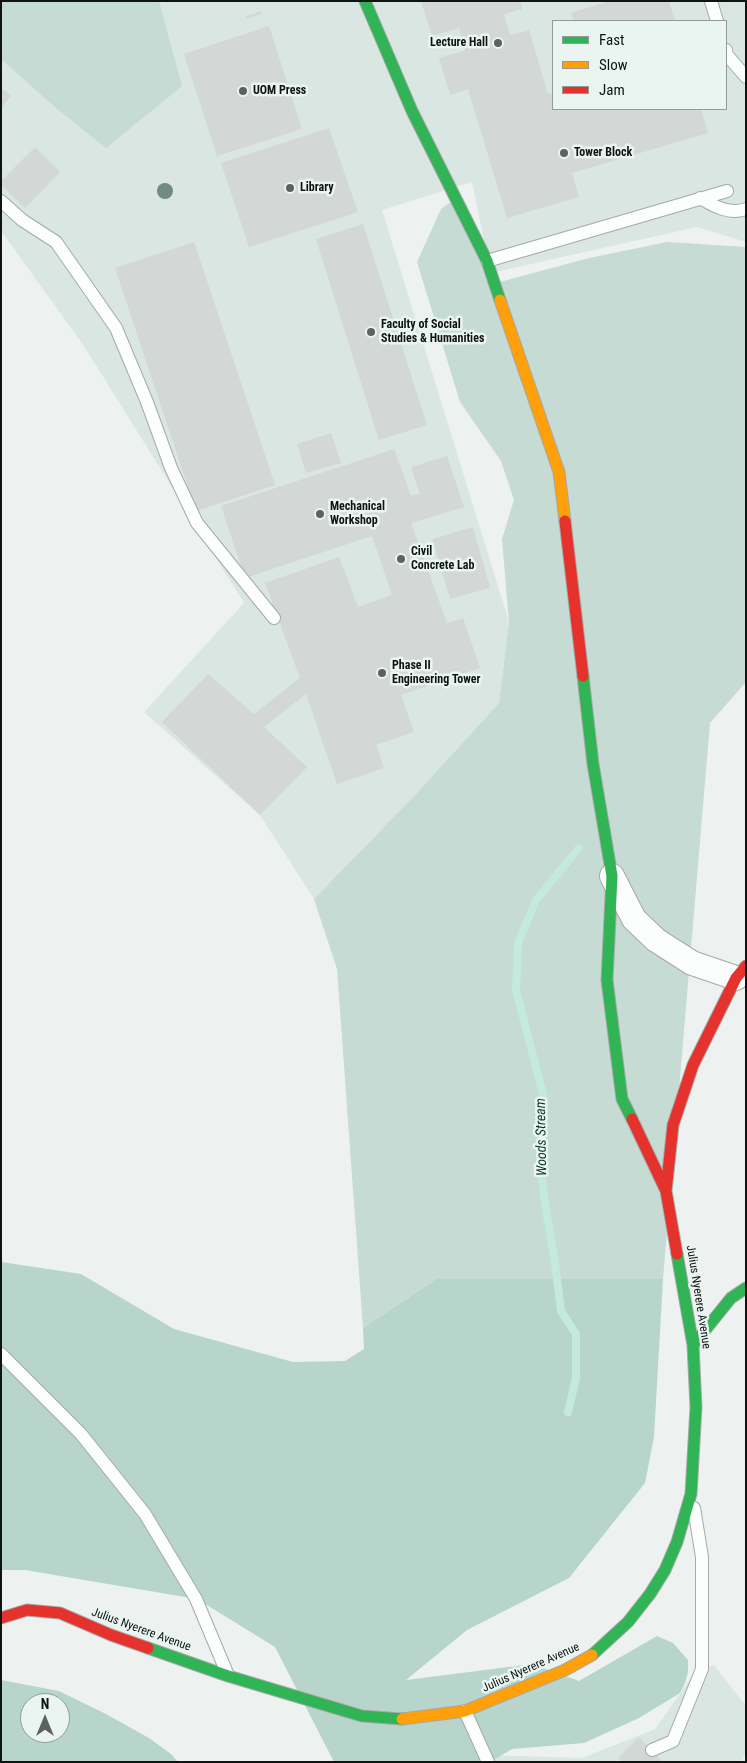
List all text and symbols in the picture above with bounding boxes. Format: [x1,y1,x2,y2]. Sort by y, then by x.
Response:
legend [552,20,727,110]
text: Fast [599,31,624,49]
place label: Lecture Hall [430,36,488,50]
marker: Lecture Hall [492,37,504,49]
text: Slow [599,56,628,74]
text: Jam [599,81,625,99]
place label: UOM Press [253,84,306,98]
marker: UOM Press [237,85,249,97]
place label: Tower Block [574,146,632,160]
marker: Tower Block [558,147,570,159]
place label: Library [300,181,334,195]
marker: Library [284,182,296,194]
place label: Faculty of Social Studies & Humanities [381,318,484,346]
marker: Faculty of Social Studies & Humanities [365,326,377,338]
place label: Mechanical Workshop [330,500,385,528]
marker: Mechanical Workshop [314,508,326,520]
place label: Civil Concrete Lab [411,545,474,573]
marker: Civil Concrete Lab [395,553,407,565]
place label: Phase II Engineering Tower [392,659,481,687]
marker: Phase II Engineering Tower [376,667,388,679]
water label: Woods Stream [533,1098,551,1176]
street label: Julius Nyerere Avenue [683,1244,713,1350]
street label: Julius Nyerere Avenue [89,1605,193,1655]
street label: Julius Nyerere Avenue [480,1640,582,1696]
north arrow [20,1693,70,1743]
text: N [41,1696,49,1712]

